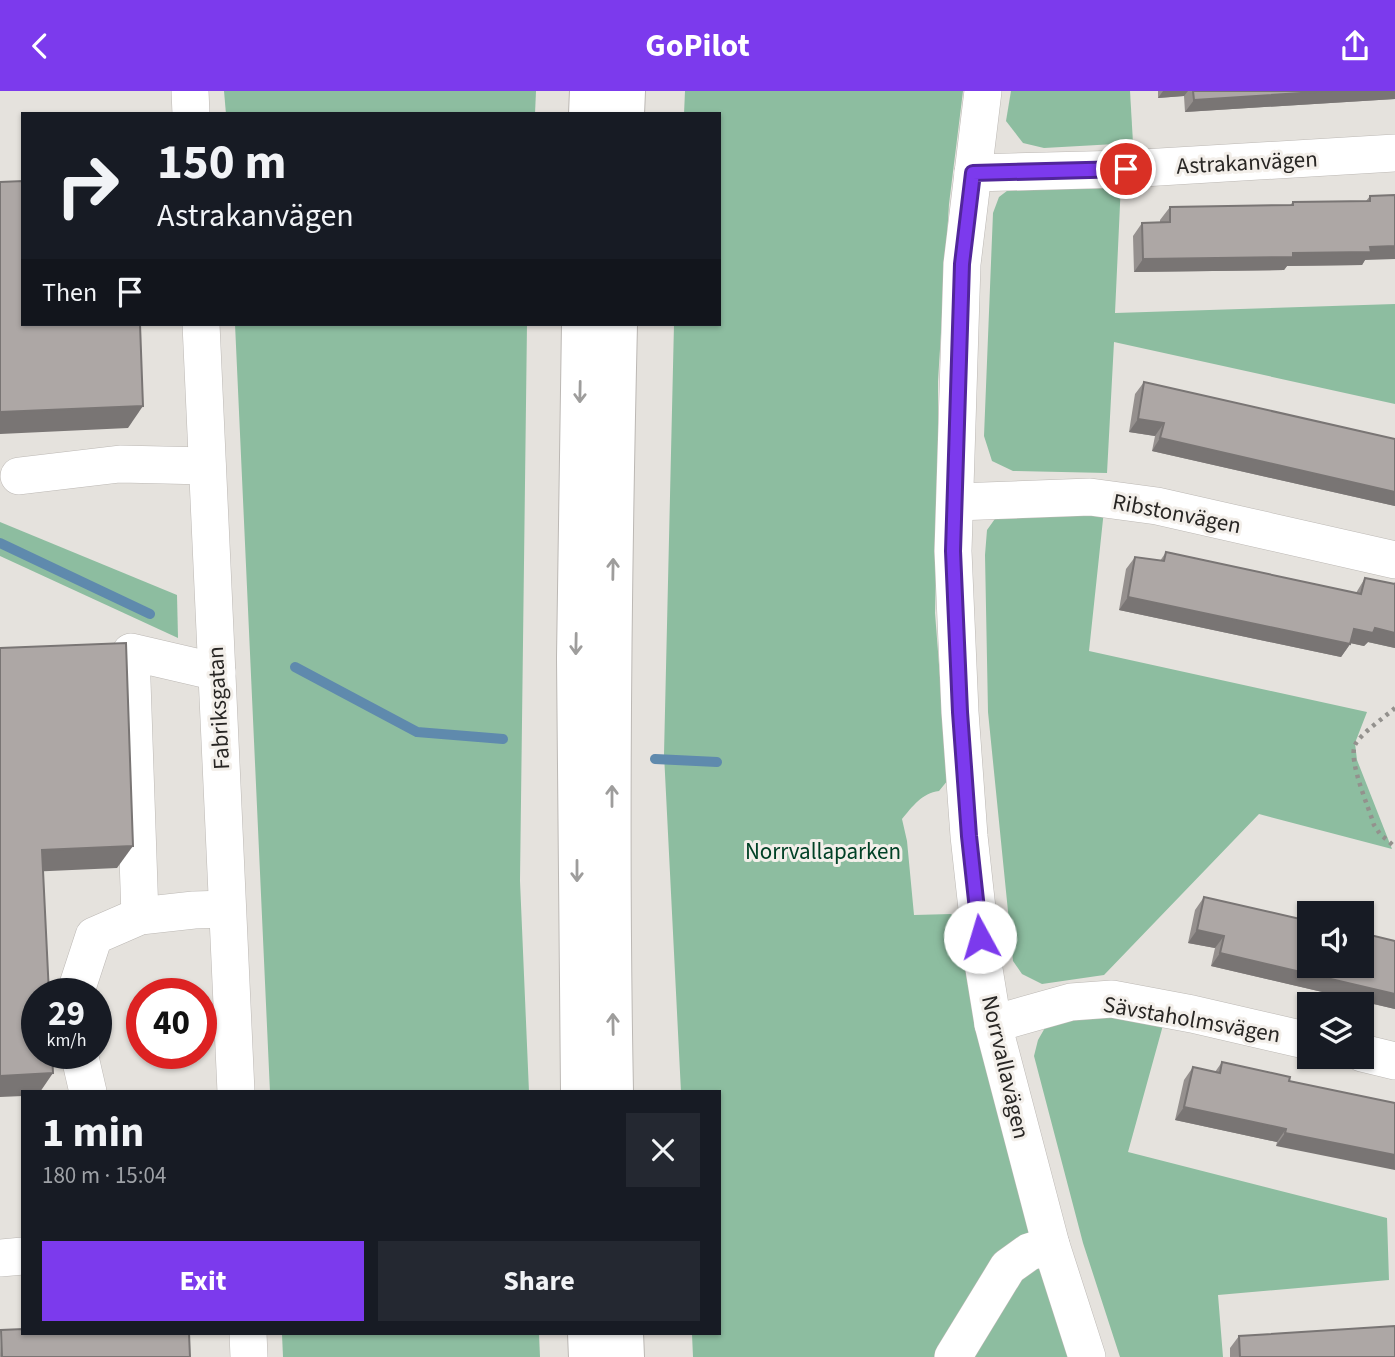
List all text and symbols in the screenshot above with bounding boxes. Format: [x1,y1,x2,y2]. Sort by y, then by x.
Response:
text: GoPilot [645,23,750,69]
icon: back [21,27,59,65]
icon: share [1336,27,1374,65]
text: 150 m [157,128,286,198]
pin [1096,139,1156,199]
icon: right [42,140,133,231]
street label: Astrakanvägen [1176,142,1319,183]
icon: arrive [1107,150,1145,188]
text: Astrakanvägen [157,193,354,239]
icon: arrive [111,273,149,311]
text: Then [42,274,97,311]
one-way arrow [573,380,586,403]
street label: Ribstonvägen [1110,485,1244,542]
one-way arrow [606,558,619,581]
one-way arrow [570,632,583,655]
street label: Fabriksgatan [199,645,238,771]
one-way arrow [605,785,619,808]
park label: Norrvallaparken [745,835,901,868]
one-way arrow [570,860,584,883]
position arrow [943,900,1017,974]
map controls [1297,901,1374,1069]
button: sound [1297,901,1374,978]
speed limit sign: 40 [126,978,217,1069]
street label: Sävstaholmsvägen [1101,988,1283,1051]
text: 29 [48,989,85,1039]
street label: Norrvallavägen [973,992,1038,1142]
button: layers [1297,992,1374,1069]
one-way arrow [606,1013,620,1036]
text: km/h [47,1028,86,1053]
text: 1 min [42,1103,144,1163]
button: close [626,1113,700,1187]
text: 180 m · 15:04 [42,1159,166,1192]
button: Exit [42,1241,364,1321]
button: Share [378,1241,700,1321]

